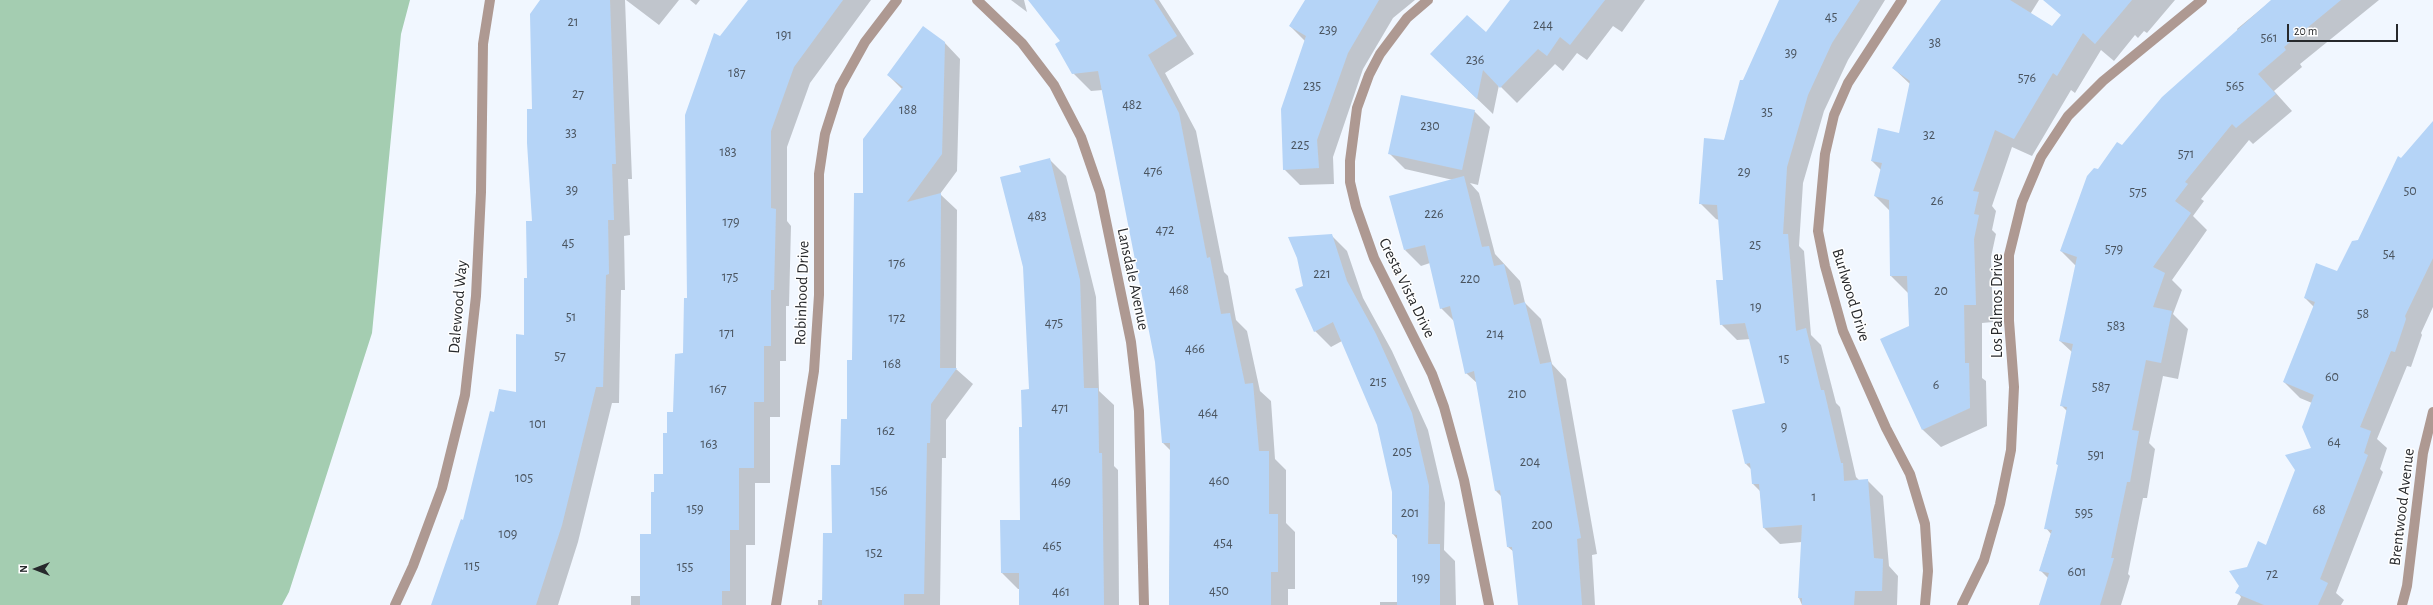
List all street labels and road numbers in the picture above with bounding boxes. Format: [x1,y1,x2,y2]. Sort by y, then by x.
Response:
street label: Lansdale Avenue [1113,226,1153,332]
street label: Cresta Vista Drive [1375,235,1439,341]
street label: Robinhood Drive [791,240,813,346]
street label: Burlwood Drive [1828,246,1874,344]
street label: Los Palmos Drive [1987,254,2007,358]
street label: Dalewood Way [444,259,472,355]
street label: Brentwood Avenue [2385,447,2419,567]

